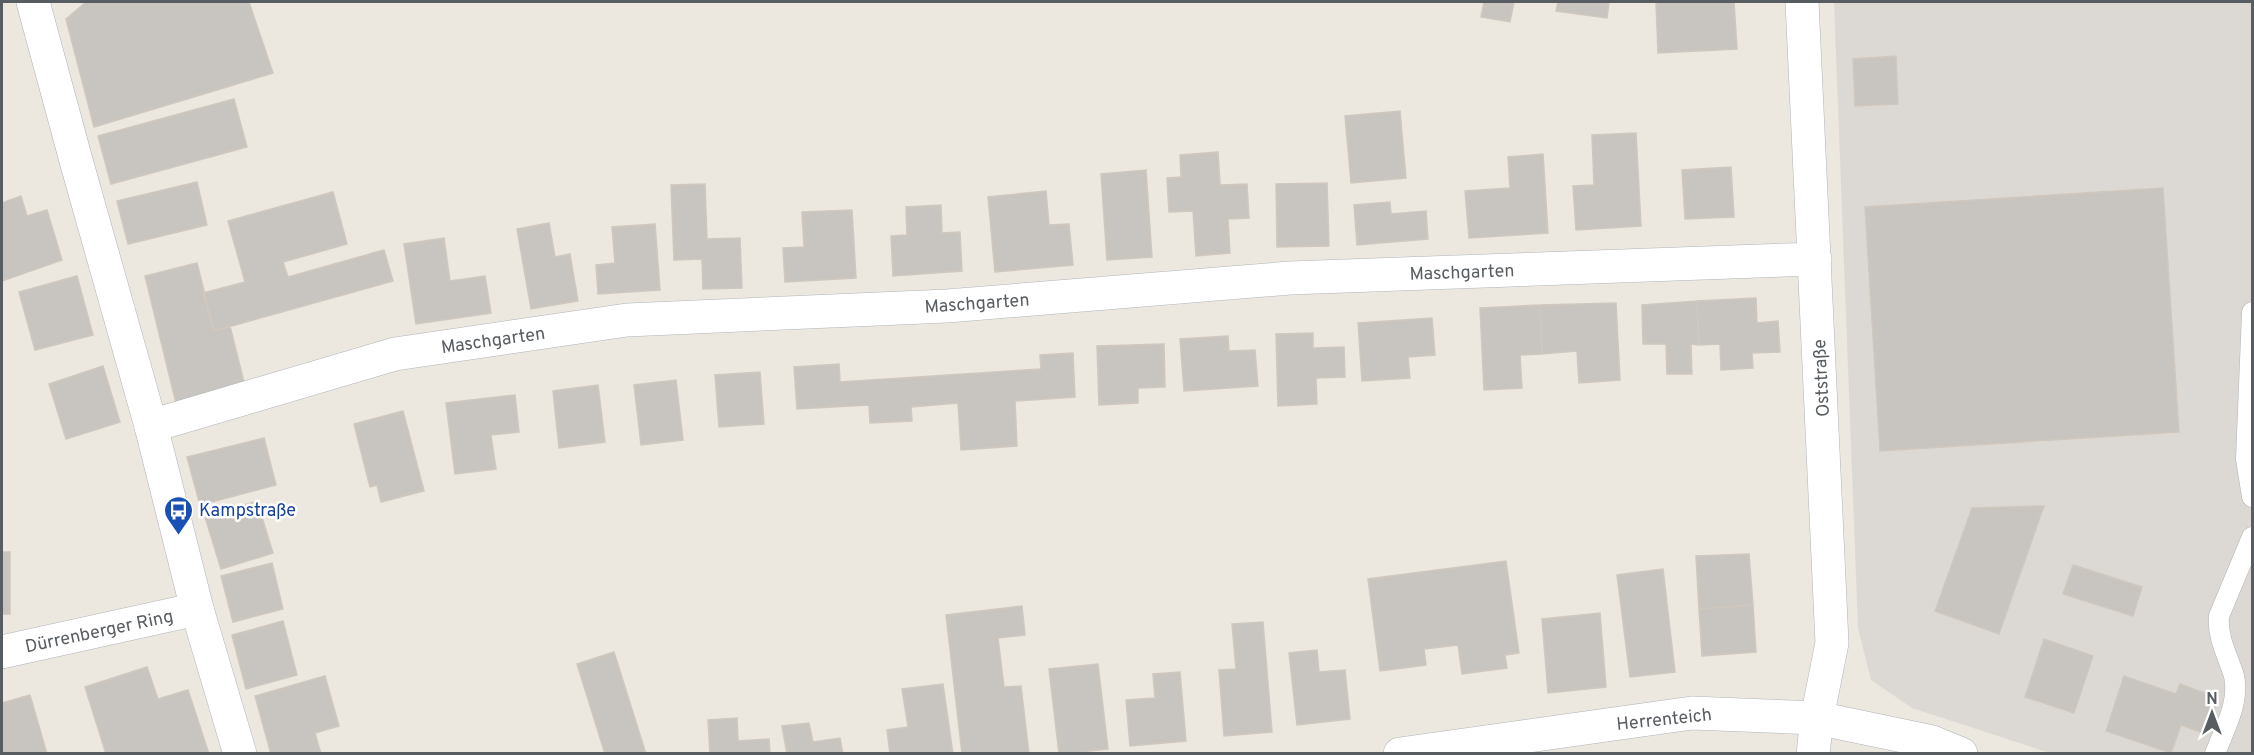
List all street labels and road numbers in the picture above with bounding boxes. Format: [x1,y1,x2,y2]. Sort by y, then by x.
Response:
street label: Maschgarten [1409,260,1515,287]
street label: Maschgarten [924,289,1030,320]
street label: Maschgarten [440,323,547,360]
street label: Oststraße [1809,339,1836,417]
street label: Dürrenberger Ring [23,606,176,659]
street label: Herrenteich [1615,704,1713,737]

